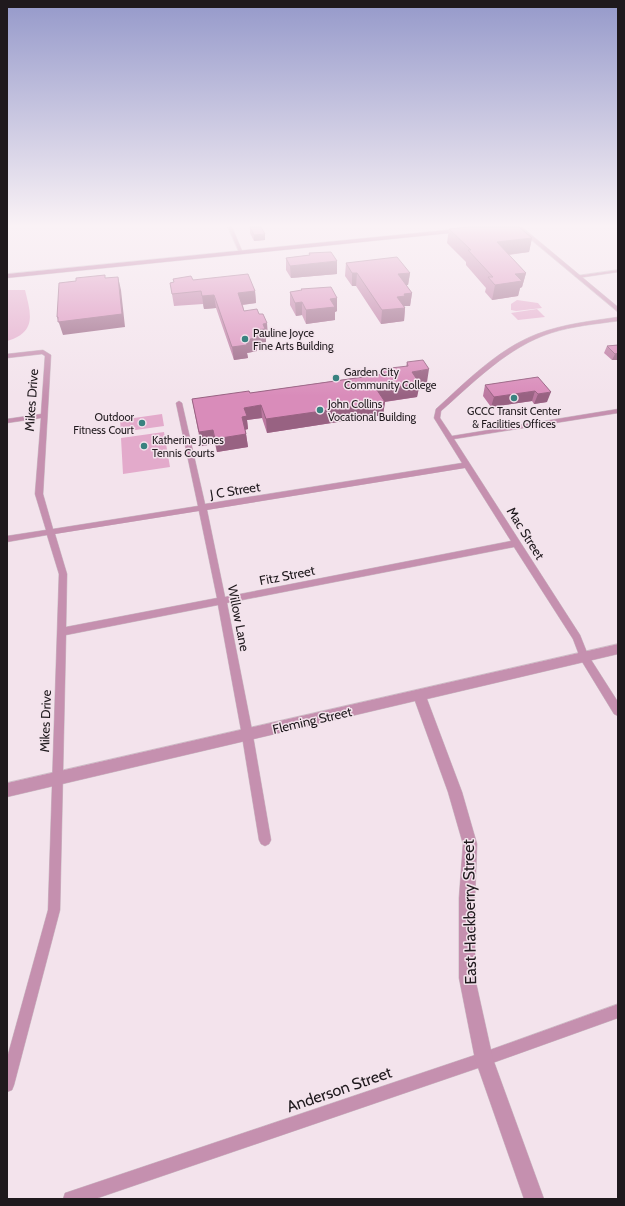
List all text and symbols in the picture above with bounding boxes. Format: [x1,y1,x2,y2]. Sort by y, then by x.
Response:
place label: Pauline Joyce Fine Arts Building [253,326,334,353]
marker: Pauline Joyce Fine Arts Building [240,334,250,344]
place label: Garden City Community College [344,365,437,392]
street label: Mikes Drive [21,368,41,432]
marker: Garden City Community College [331,373,341,383]
marker: GCCC Transit Center & Facilities Offices [509,393,519,403]
place label: John Collins Vocational Building [327,397,417,424]
place label: GCCC Transit Center & Facilities Offices [467,404,561,431]
marker: John Collins Vocational Building [315,405,325,415]
place label: Outdoor Fitness Court [73,410,135,437]
marker: Outdoor Fitness Court [137,418,147,428]
place label: Katherine Jones Tennis Courts [152,433,224,460]
marker: Katherine Jones Tennis Courts [139,441,149,451]
street label: J C Street [208,478,262,502]
street label: Mac Street [504,504,549,563]
street label: Fitz Street [258,562,317,588]
street label: Willow Lane [225,584,253,653]
street label: Mikes Drive [36,689,54,753]
street label: Fleming Street [271,703,354,737]
street label: East Hackberry Street [459,839,480,985]
street label: Anderson Street [284,1062,395,1116]

